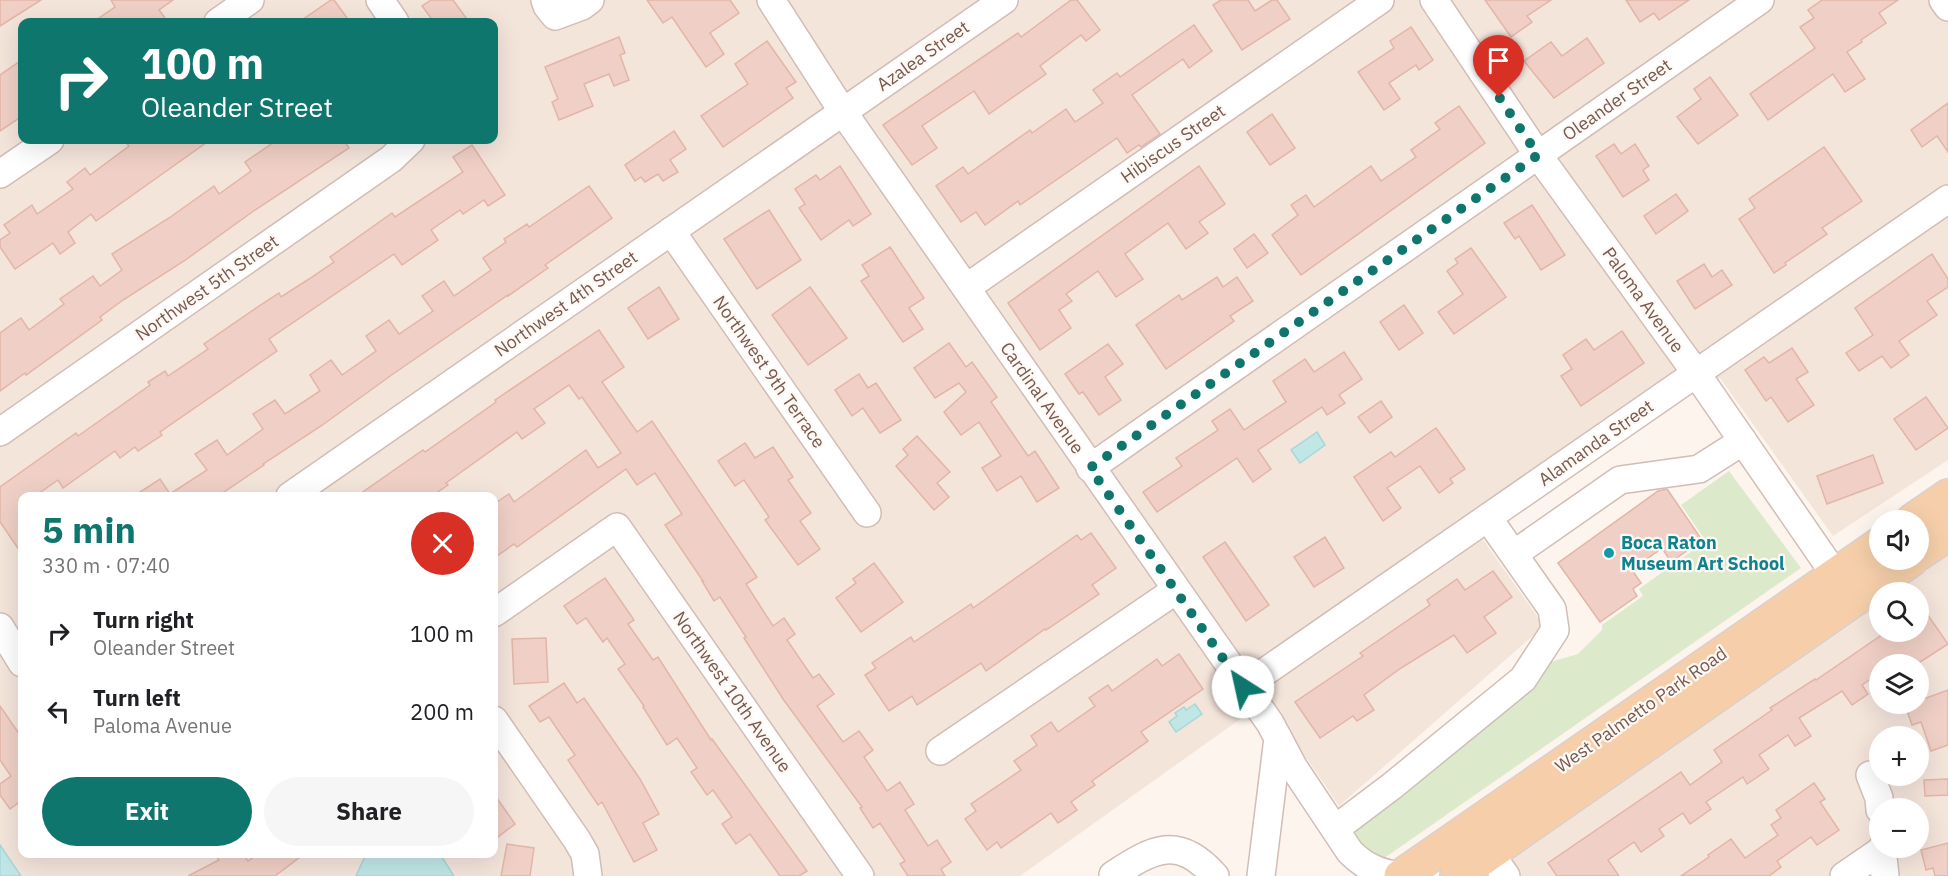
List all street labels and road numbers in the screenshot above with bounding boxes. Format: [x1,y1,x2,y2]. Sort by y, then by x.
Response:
street label: Azalea Street [872,15,973,96]
street label: Oleander Street [1558,53,1676,146]
street label: Hibiscus Street [1116,99,1230,188]
street label: Northwest 5th Street [131,229,283,346]
street label: Paloma Avenue [1597,242,1690,357]
street label: Northwest 4th Street [490,245,642,362]
street label: Northwest 9th Terrace [708,291,831,453]
street label: Cardinal Avenue [995,337,1090,458]
street label: Alamanda Street [1534,394,1658,491]
street label: Northwest 10th Avenue [668,607,797,777]
street label: West Palmetto Park Road [1550,642,1731,778]

